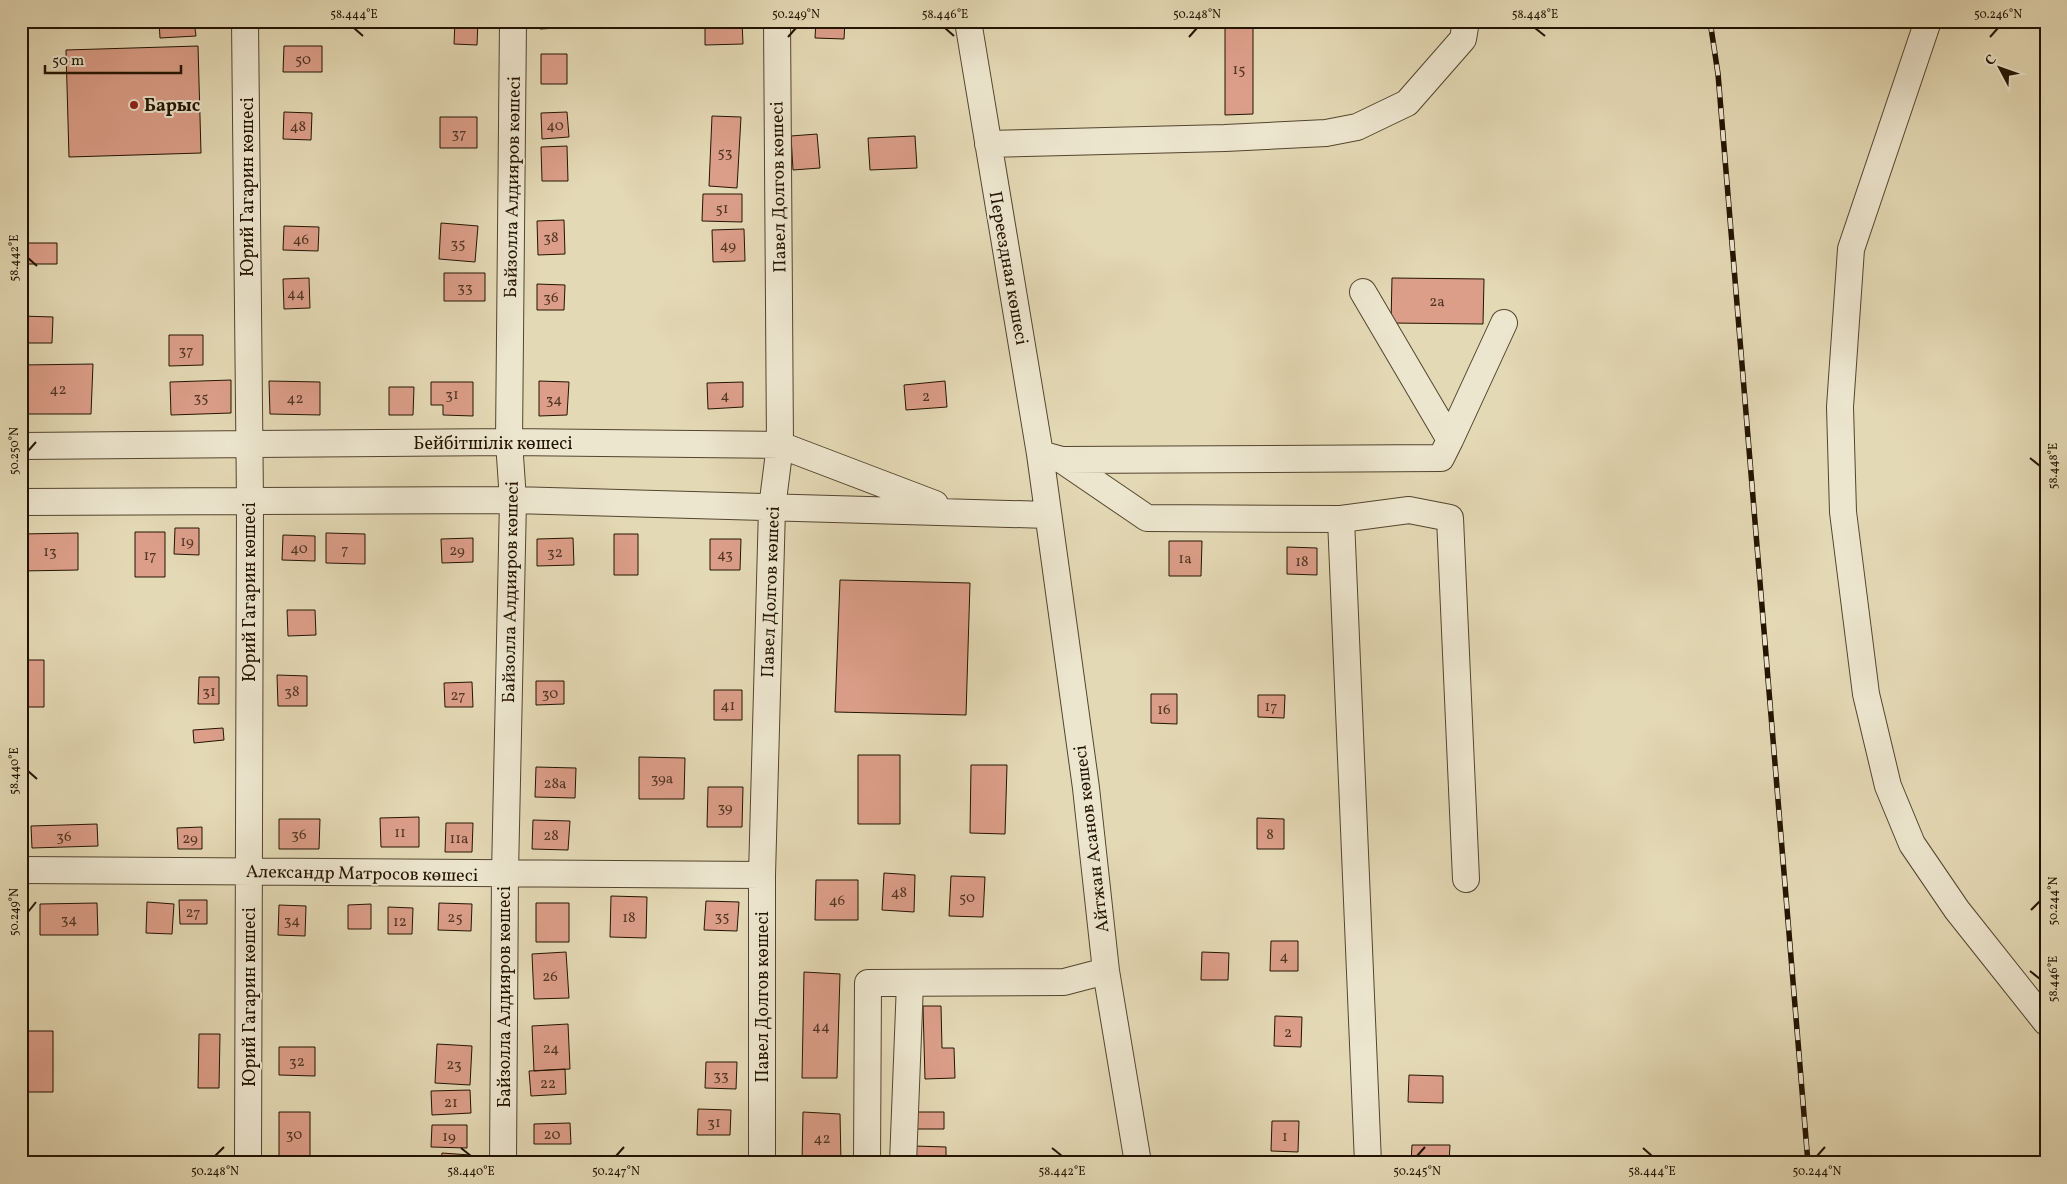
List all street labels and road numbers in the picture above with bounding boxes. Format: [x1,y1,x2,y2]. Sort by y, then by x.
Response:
street label: Байзолла Алдияров көшесі [499,76,528,298]
street label: Юрий Гагарин көшесі [236,97,261,277]
street label: Павел Долгов көшесі [766,101,793,273]
street label: Переездная көшесі [982,189,1033,347]
street label: Бейбітшілік көшесі [413,432,573,457]
street label: Байзолла Алдияров көшесі [497,481,526,703]
street label: Юрий Гагарин көшесі [238,502,263,682]
street label: Павел Долгов көшесі [756,506,787,678]
street label: Айтжан Асанов көшесі [1069,744,1116,934]
street label: Александр Матросов көшесі [246,860,478,889]
street label: Байзолла Алдияров көшесі [493,886,518,1108]
street label: Юрий Гагарин көшесі [238,907,263,1087]
street label: Павел Долгов көшесі [751,911,776,1083]

